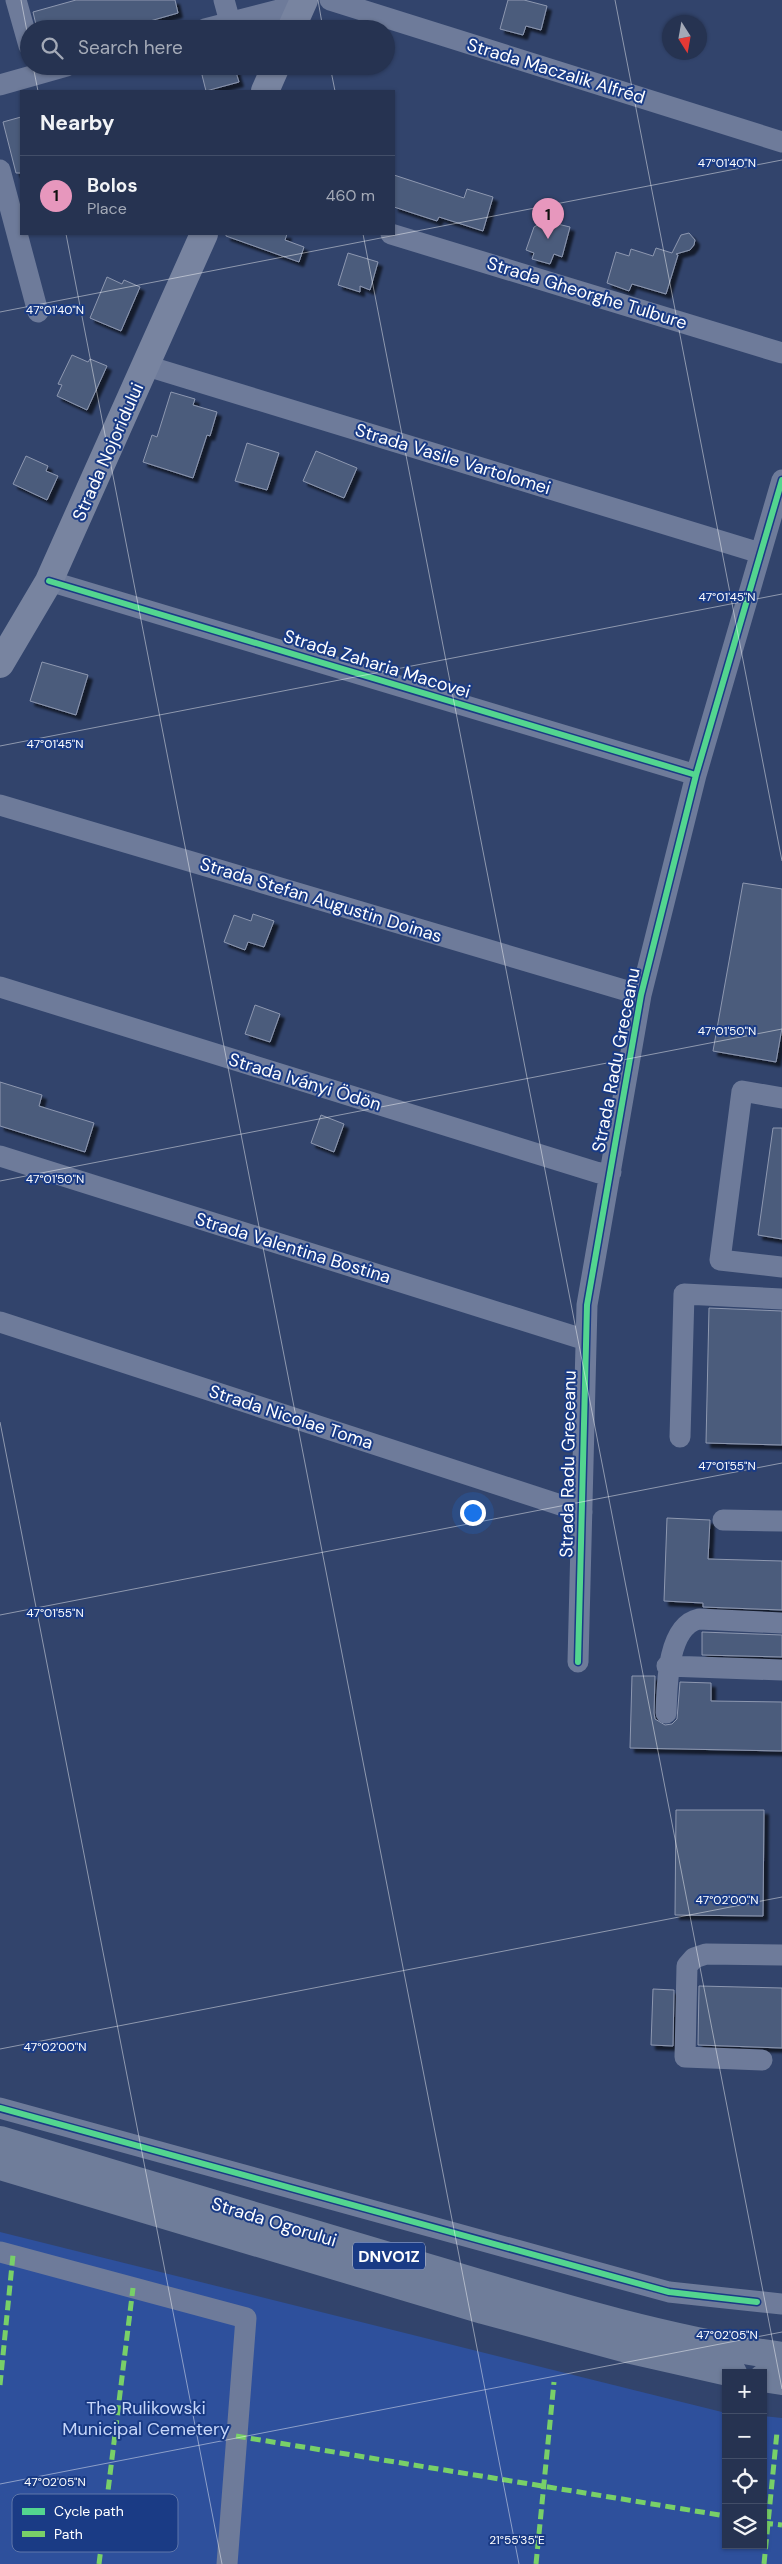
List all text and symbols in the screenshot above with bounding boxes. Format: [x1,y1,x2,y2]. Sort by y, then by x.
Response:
north arrow [662,15,707,60]
search box [20,20,395,75]
street label: Strada Maczalik Alfréd [464,32,648,110]
icon: search [38,34,66,62]
text: Search here [78,35,183,60]
text: Nearby [40,109,114,137]
text: 47°01'40"N [698,155,756,171]
text: Bolos [87,173,137,198]
text: 1 [53,185,59,206]
text: 460 m [326,185,375,206]
text: Place [87,198,127,219]
pin: 1 [532,198,564,239]
street label: Strada Gheorghe Tulbure [484,251,690,335]
text: 47°01'40"N [26,302,84,318]
street label: Strada Nojoridului [67,379,149,525]
street label: Strada Vasile Vartolomei [352,418,554,500]
text: 47°01'45"N [698,589,756,605]
street label: Strada Zaharia Macovei [281,624,473,704]
text: 47°01'45"N [26,736,84,752]
street label: Strada Stefan Augustin Doinas [197,852,445,948]
street label: Strada Radu Greceanu [586,966,646,1154]
text: 47°01'50"N [698,1023,756,1039]
street label: Strada Iványi Ödön [226,1047,384,1117]
text: 47°01'50"N [26,1171,84,1187]
street label: Strada Valentina Bostina [192,1207,394,1289]
street label: Strada Radu Greceanu [554,1370,582,1558]
street label: Strada Nicolae Toma [206,1379,376,1455]
text: 47°01'55"N [698,1458,756,1474]
your location [460,1500,486,1526]
text: 47°01'55"N [26,1605,84,1621]
text: 47°02'00"N [696,1892,758,1908]
text: 47°02'00"N [24,2039,86,2055]
street label: Strada Ogorului [208,2192,340,2252]
road number: DNVO1Z [353,2242,425,2270]
text: 47°02'05"N [696,2327,758,2343]
map controls [722,2369,767,2549]
button: + [722,2369,767,2414]
park label: The Rulikowski Municipal Cemetery [62,2396,230,2441]
button: − [722,2414,767,2459]
button: locate [722,2459,767,2504]
text: 47°02'05"N [24,2474,86,2490]
legend [12,2494,178,2552]
text: Cycle path [54,2502,124,2520]
button: layers [722,2504,767,2549]
text: Path [54,2525,83,2543]
text: 21°55'35"E [489,2532,545,2548]

